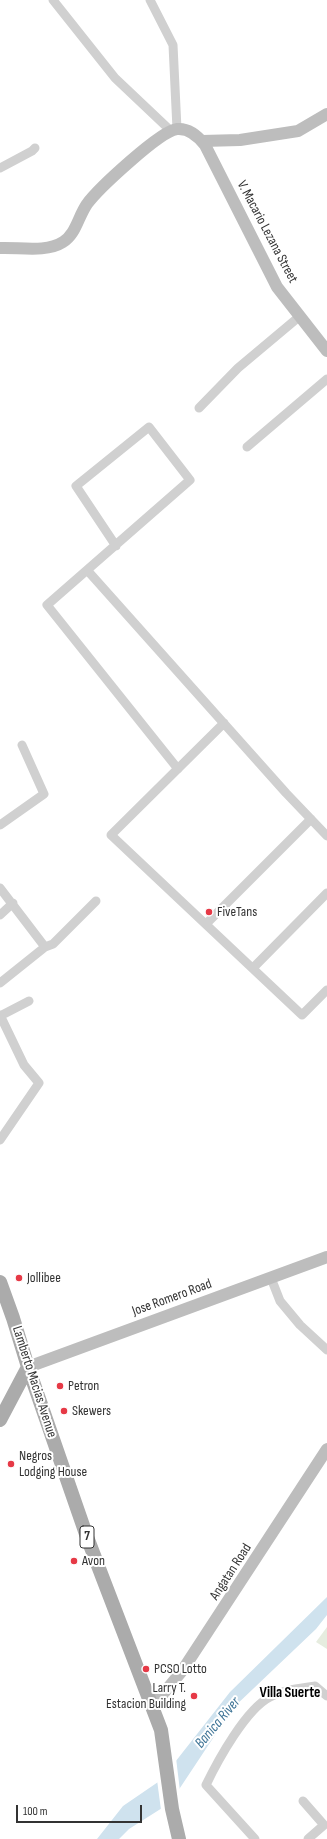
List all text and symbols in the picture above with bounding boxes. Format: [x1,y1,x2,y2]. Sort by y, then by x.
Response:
street label: V. Macario Lezana Street [233,178,301,286]
place label: FiveTans [217,904,257,920]
marker: FiveTans [204,907,214,917]
place label: Jollibee [27,1270,61,1286]
marker: Jollibee [14,1273,24,1283]
street label: Jose Romero Road [130,1276,214,1320]
street label: Lamberto Macias Avenue [8,1324,60,1440]
place label: Petron [68,1378,99,1394]
marker: Petron [55,1381,65,1391]
place label: Skewers [72,1403,111,1419]
marker: Skewers [59,1406,69,1416]
place label: Negros Lodging House [19,1448,87,1480]
marker: Negros Lodging House [6,1459,16,1469]
road number: 7 [80,1526,94,1548]
street label: Angatan Road [206,1541,256,1603]
place label: Avon [82,1553,105,1569]
marker: Avon [69,1556,79,1566]
place label: PCSO Lotto [154,1661,207,1677]
marker: PCSO Lotto [141,1664,151,1674]
place label: Larry T. Estacion Building [106,1680,186,1712]
district label: Villa Suerte [260,1684,320,1702]
marker: Larry T. Estacion Building [189,1691,199,1701]
water label: Banica River [191,1694,245,1752]
scale bar [18,1797,144,1823]
text: 100 m [23,1804,48,1819]

